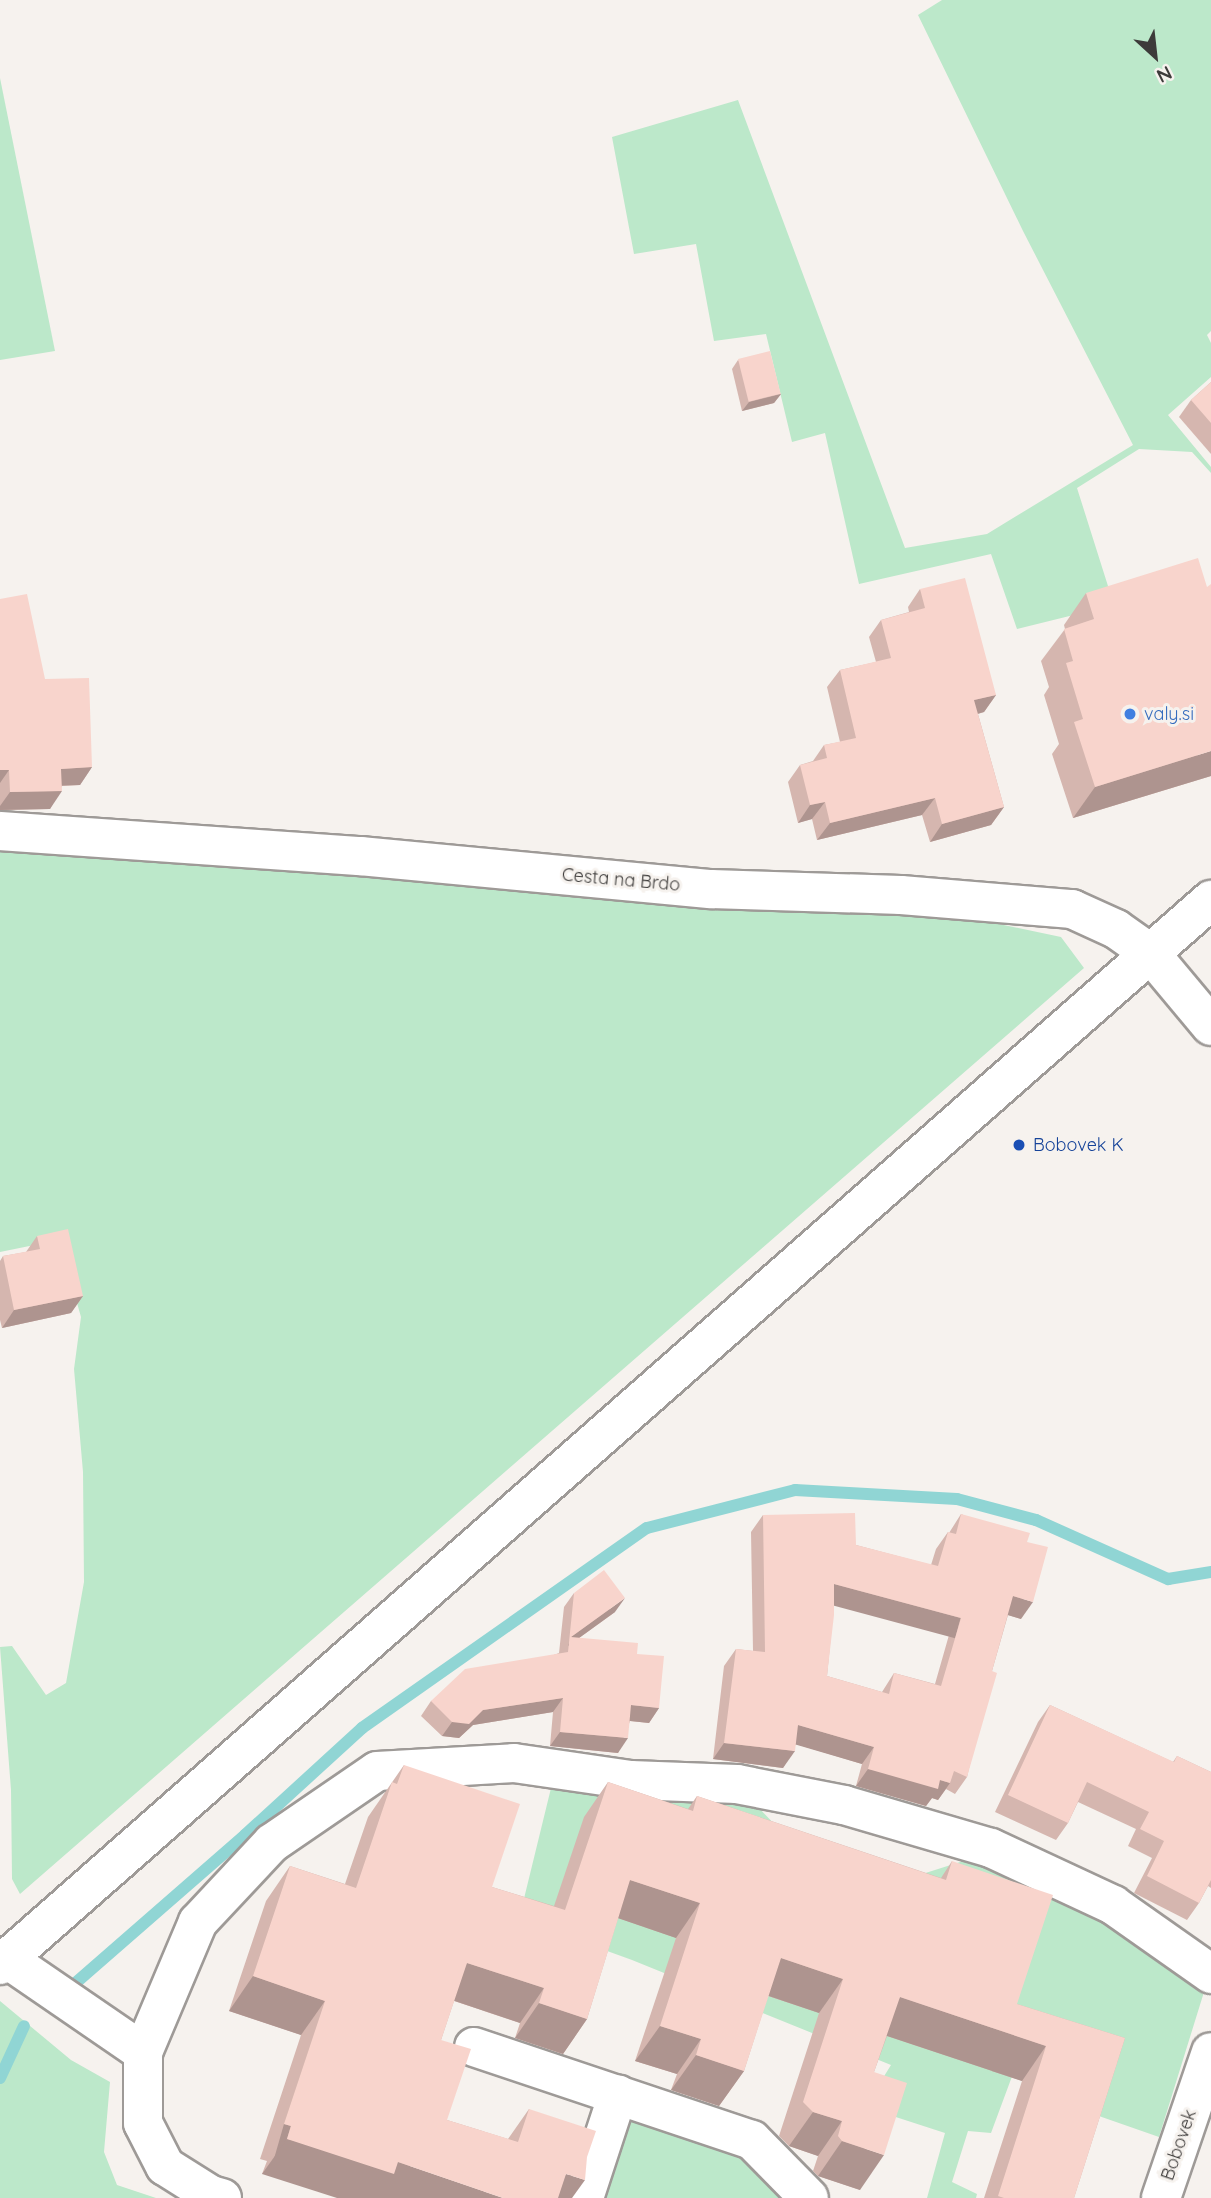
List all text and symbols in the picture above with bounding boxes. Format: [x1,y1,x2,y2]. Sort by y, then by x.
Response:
north arrow [1120,21,1190,91]
text: N [1153,61,1176,89]
place label: valy.si [1144,703,1194,725]
marker: valy.si [1122,706,1138,722]
street label: Cesta na Brdo [561,864,681,896]
place label: Bobovek K [1033,1134,1124,1156]
marker: Bobovek K [1011,1137,1027,1153]
street label: Bobovek [1157,2107,1201,2183]

